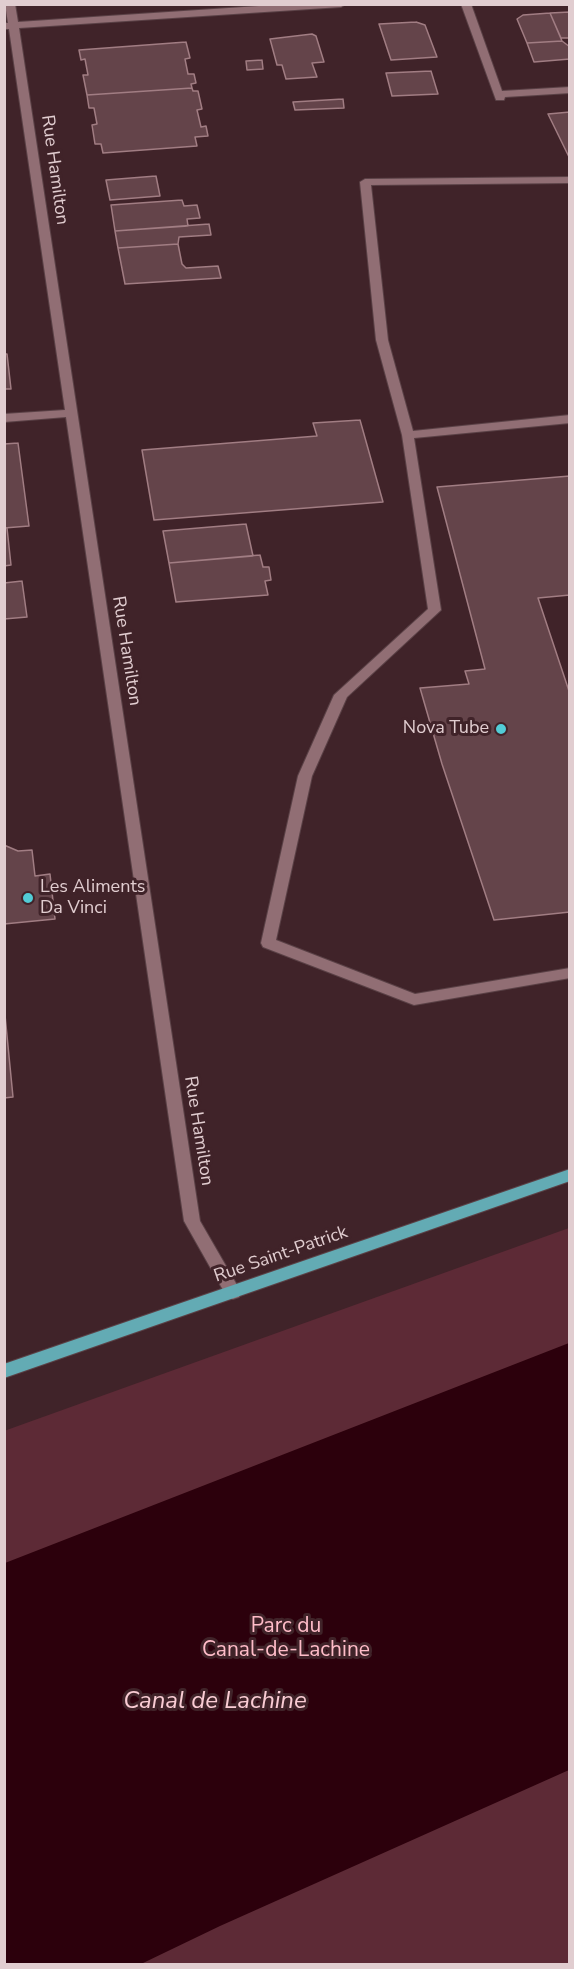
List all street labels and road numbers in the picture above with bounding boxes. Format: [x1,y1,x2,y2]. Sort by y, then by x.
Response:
street label: Rue Hamilton [36,114,72,226]
street label: Rue Hamilton [107,595,145,707]
street label: Rue Hamilton [179,1075,217,1187]
street label: Rue Saint-Patrick [211,1222,351,1288]

